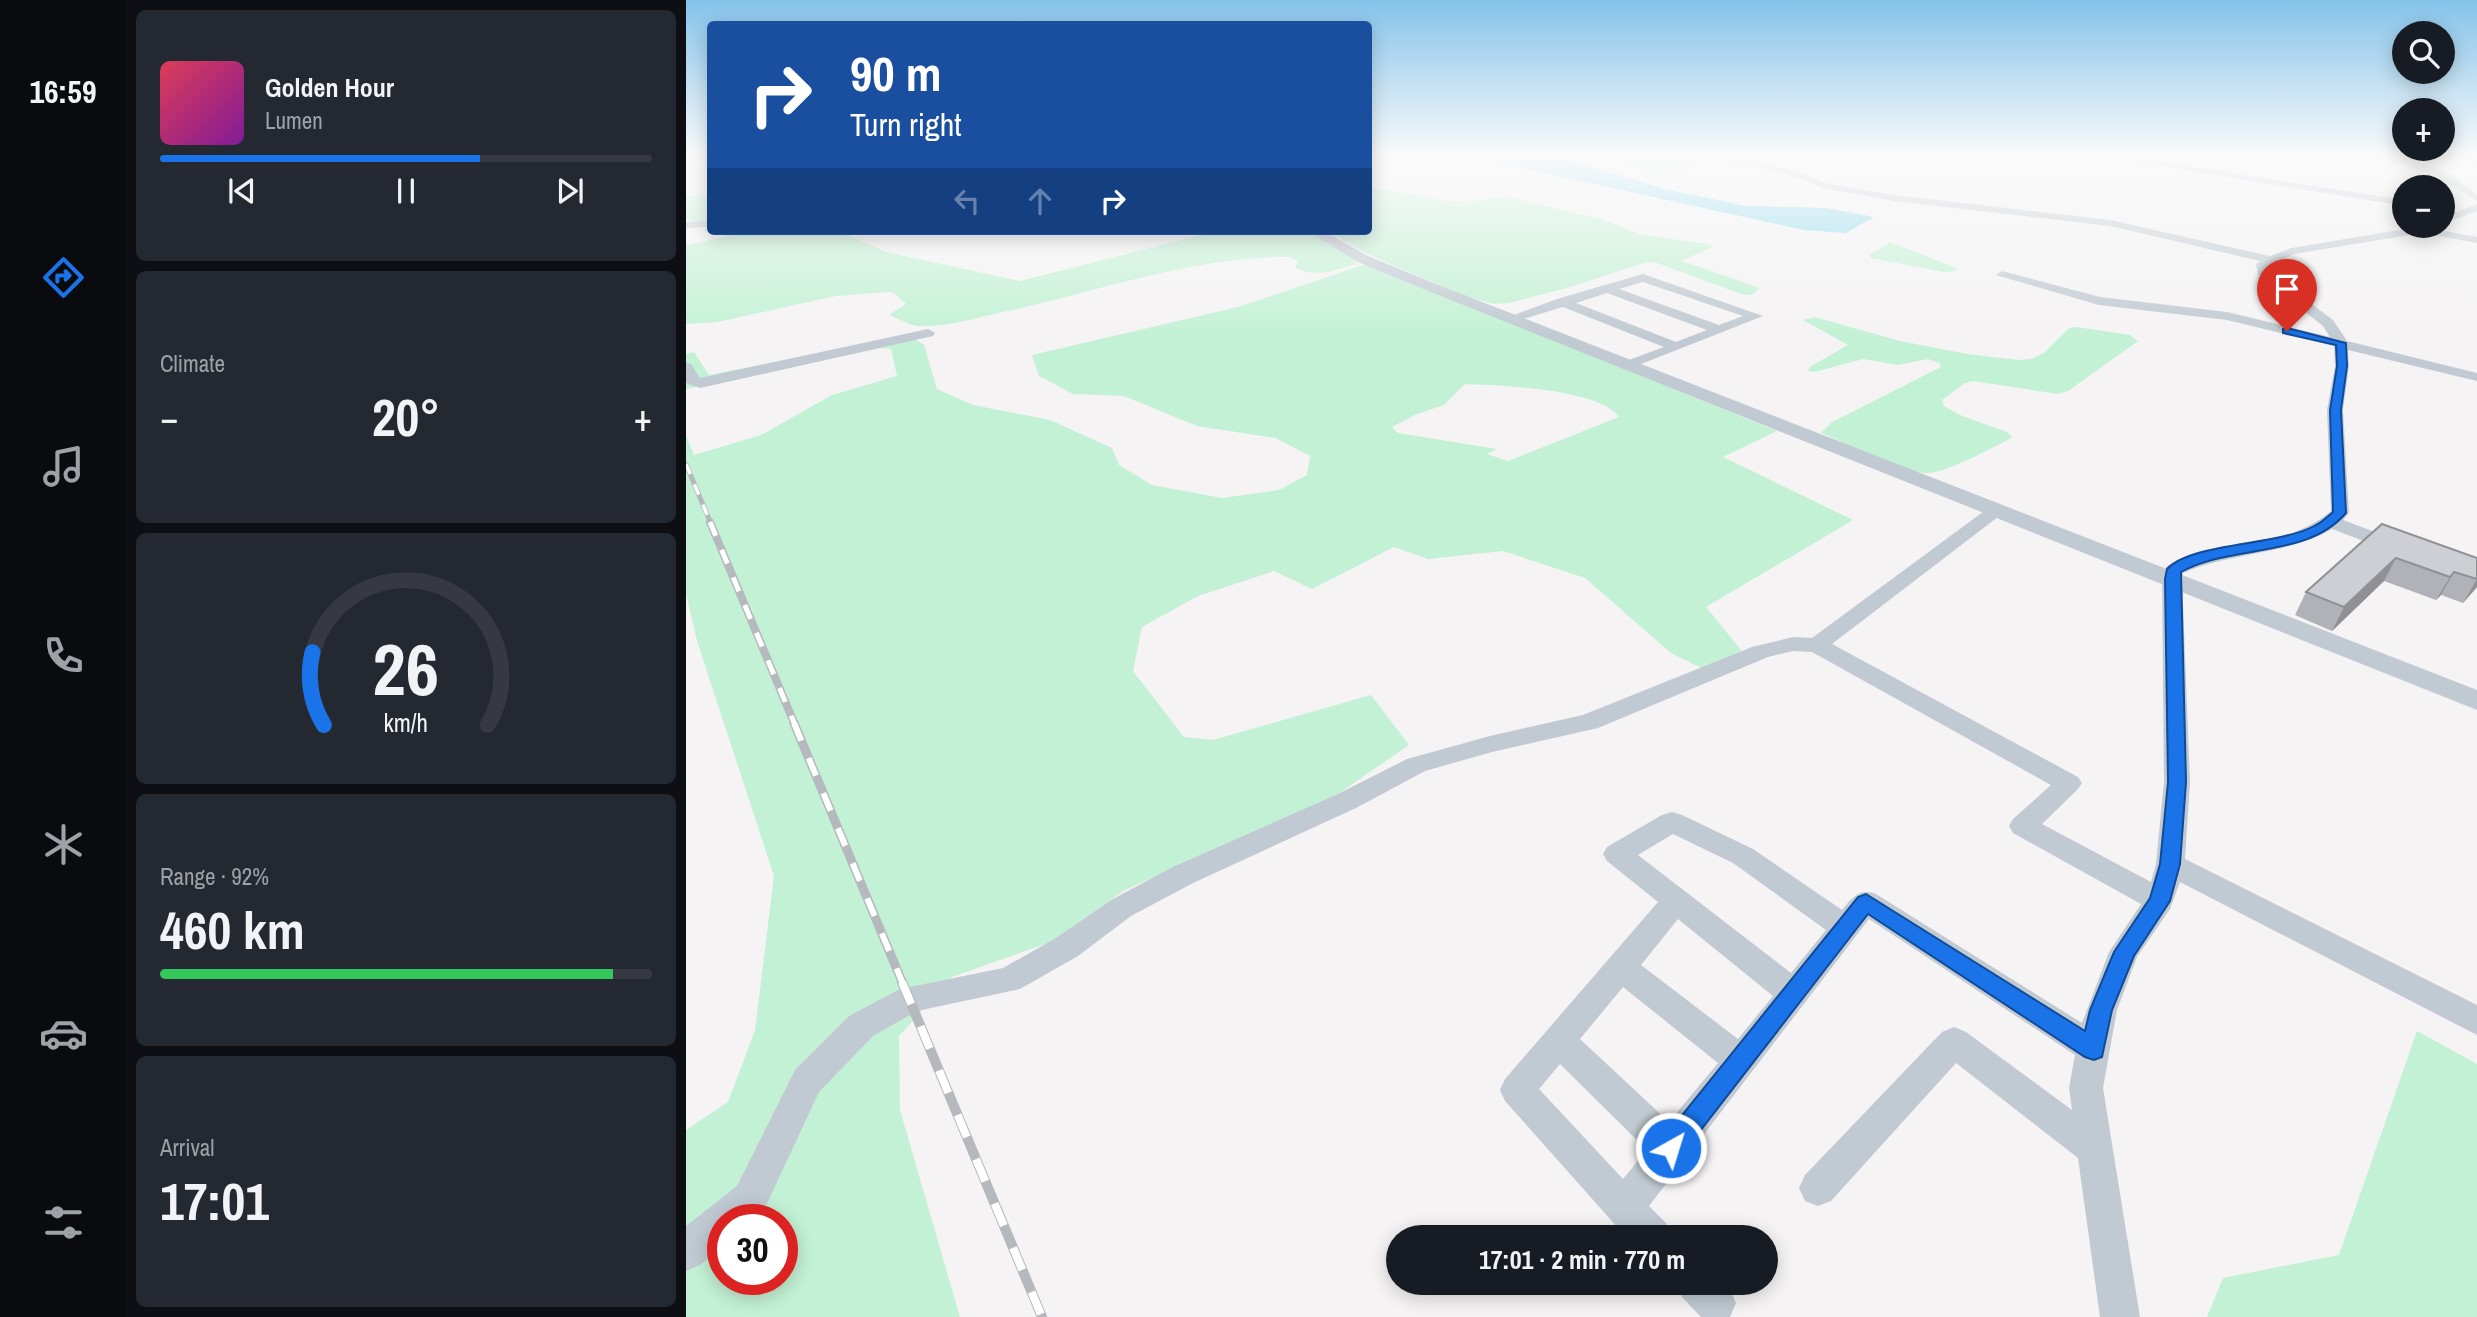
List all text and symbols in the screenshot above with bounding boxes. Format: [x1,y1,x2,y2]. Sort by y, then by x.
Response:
map controls [2392,21,2455,238]
button: search [2392,21,2455,84]
text: 90 m [850,40,942,106]
icon: right [735,49,826,140]
text: 16:59 [29,70,97,113]
text: Golden Hour [265,70,394,105]
button: + [2392,98,2455,161]
text: Turn right [850,103,962,146]
text: Lumen [265,105,323,136]
icon: previous [223,172,261,210]
icon: pause [387,172,425,210]
icon: next [551,172,589,210]
button: − [2392,175,2455,238]
icon: left [948,182,986,220]
icon: ahead [1021,182,1059,220]
icon: right [1094,182,1132,220]
icon: directions [39,253,88,302]
pin [2257,259,2317,331]
icon: arrive [2268,270,2306,308]
text: Climate [160,348,225,379]
text: 20° [372,382,440,452]
text: − [160,392,178,443]
text: + [634,392,652,443]
icon: music [39,442,88,491]
text: 26 [373,620,439,718]
icon: phone [39,631,88,680]
text: km/h [384,705,428,739]
icon: climate [39,820,88,869]
text: Range · 92% [160,861,269,892]
text: 460 km [160,895,305,965]
icon: car [39,1009,88,1058]
position arrow [1634,1111,1708,1185]
text: Arrival [160,1132,215,1163]
text: 17:01 [160,1166,269,1236]
icon: filters [39,1198,88,1247]
speed limit sign: 30 [707,1204,798,1295]
text: 17:01 · 2 min · 770 m [1479,1242,1685,1277]

